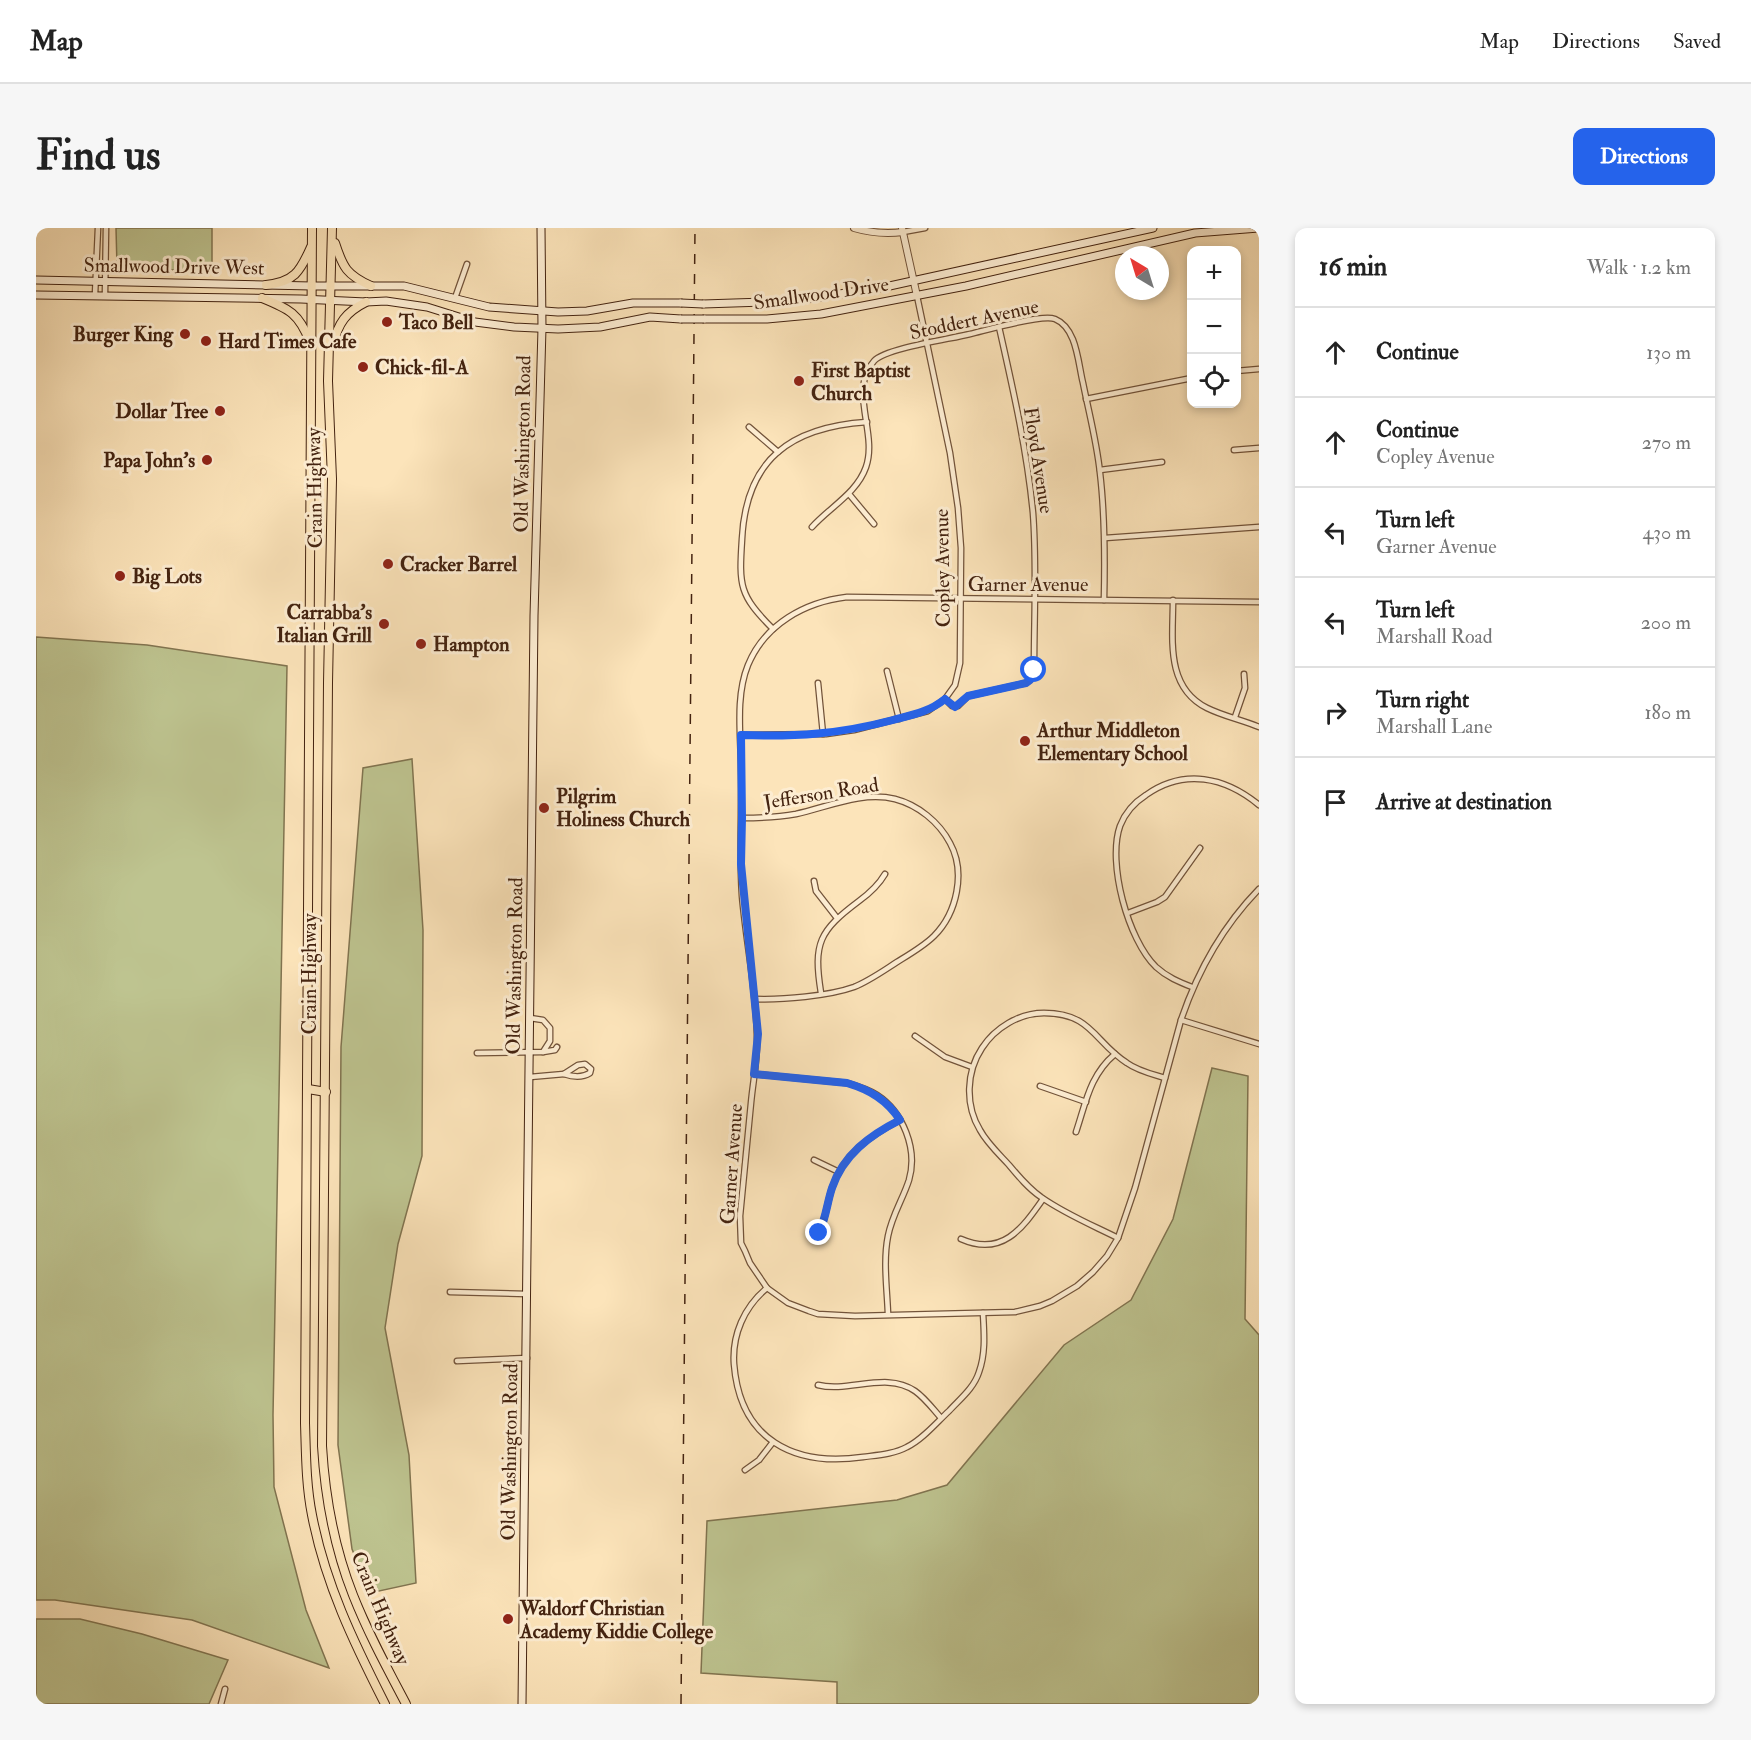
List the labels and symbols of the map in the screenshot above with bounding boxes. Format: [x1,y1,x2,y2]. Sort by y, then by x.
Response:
north arrow [1115,246,1169,300]
street label: Smallwood Drive West [83,252,265,281]
street label: Smallwood Drive [752,272,890,315]
street label: Stoddert Avenue [907,294,1041,345]
place label: Taco Bell [398,310,474,335]
marker: Taco Bell [380,315,394,329]
place label: Burger King [73,322,174,348]
marker: Burger King [178,327,192,341]
place label: Hard Times Cafe [218,329,357,354]
marker: Hard Times Cafe [199,334,213,348]
place label: Chick-fil-A [375,355,469,380]
street label: Old Washington Road [508,355,537,533]
place label: First Baptist Church [811,358,911,406]
marker: Chick-fil-A [356,360,370,374]
marker: First Baptist Church [792,374,806,388]
place label: Dollar Tree [115,399,209,424]
marker: Dollar Tree [213,404,227,418]
street label: Floyd Avenue [1018,405,1059,515]
street label: Crain Highway [301,426,328,549]
place label: Papa John's [103,448,195,474]
marker: Papa John's [200,453,214,467]
street label: Copley Avenue [929,508,957,627]
place label: Cracker Barrel [400,552,518,577]
marker: Cracker Barrel [381,557,395,571]
place label: Big Lots [132,564,202,590]
marker: Big Lots [113,569,127,583]
street label: Garner Avenue [968,572,1088,597]
place label: Carrabba's Italian Grill [276,600,373,648]
marker: Carrabba's Italian Grill [377,617,391,631]
place label: Hampton [433,632,510,658]
marker: Hampton [414,637,428,651]
route start [1020,656,1046,682]
place label: Arthur Middleton Elementary School [1036,718,1189,767]
marker: Arthur Middleton Elementary School [1018,734,1032,748]
street label: Jefferson Road [761,772,881,815]
place label: Pilgrim Holiness Church [556,784,690,832]
marker: Pilgrim Holiness Church [537,801,551,815]
street label: Old Washington Road [500,877,529,1055]
street label: Crain Highway [297,912,322,1034]
street label: Garner Avenue [715,1103,748,1225]
route end [805,1219,831,1245]
street label: Old Washington Road [495,1363,524,1541]
street label: Crain Highway [345,1548,416,1670]
place label: Waldorf Christian Academy Kiddie College [519,1596,714,1645]
marker: Waldorf Christian Academy Kiddie College [501,1612,515,1626]

